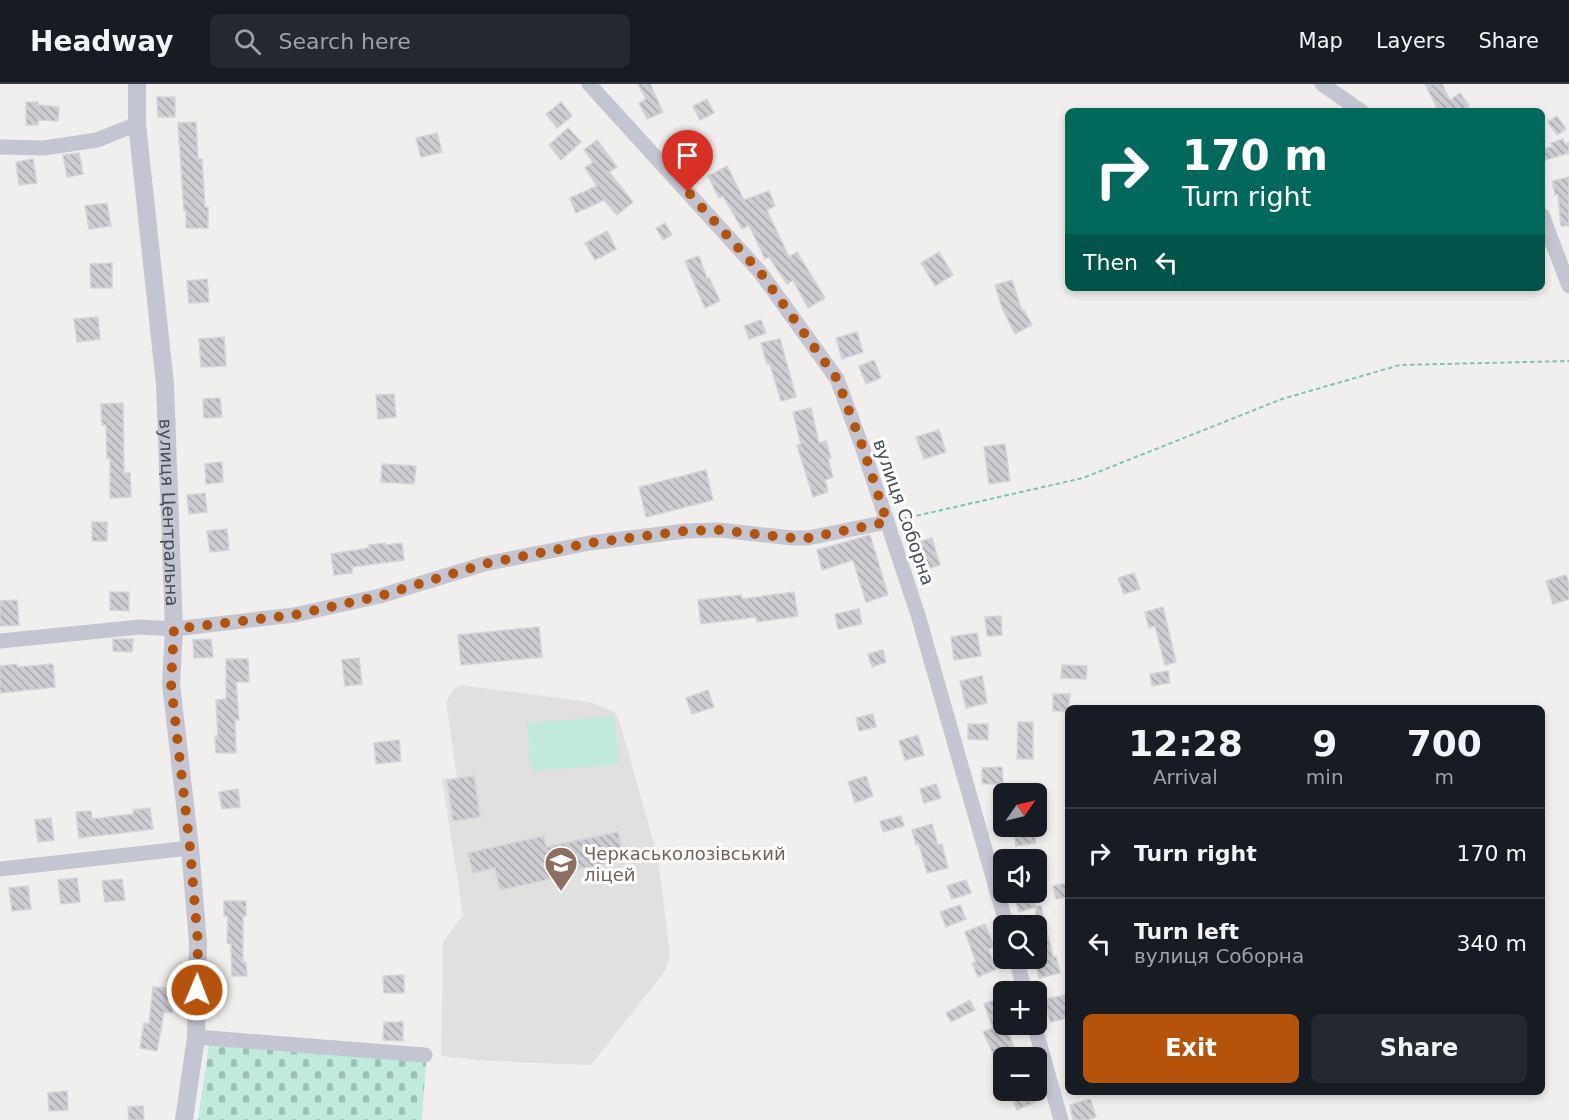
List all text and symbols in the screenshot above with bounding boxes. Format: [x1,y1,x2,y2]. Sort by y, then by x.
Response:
search box [210,14,630,68]
text: Headway [30,25,174,58]
icon: search [231,25,264,58]
text: Search here [279,29,411,54]
text: Map [1299,29,1343,53]
text: Layers [1376,29,1445,53]
text: Share [1478,29,1539,53]
pin [662,130,713,192]
text: 170 m [1182,131,1328,180]
icon: right [1083,132,1161,210]
icon: arrive [671,139,704,172]
text: Turn right [1182,181,1311,212]
icon: left [1150,246,1183,279]
text: Then [1083,250,1138,275]
street label: вулиця Центральна [156,418,184,607]
street label: вулиця Соборна [869,436,939,588]
text: 12:28 [1128,723,1243,764]
text: 9 [1312,723,1337,764]
text: 700 [1407,723,1482,764]
text: Arrival [1153,765,1218,789]
text: min [1306,765,1344,789]
text: m [1435,765,1454,789]
north arrow [993,783,1047,837]
map controls [993,783,1047,1101]
icon: right [1083,837,1116,870]
text: Turn right [1134,841,1257,866]
text: 170 m [1457,841,1527,866]
place label: Черкаськолозівський ліцей [584,843,786,885]
school or university icon: Черкаськолозівський ліцей [543,845,579,892]
button: sound [993,849,1047,903]
button: search [993,915,1047,969]
text: Turn left [1134,919,1239,944]
icon: left [1083,927,1116,960]
text: 340 m [1457,931,1527,956]
text: вулиця Соборна [1134,944,1304,968]
position arrow [165,958,229,1022]
button: + [993,981,1047,1035]
button: Exit [1083,1014,1299,1083]
button: Share [1311,1014,1527,1083]
button: − [993,1047,1047,1101]

